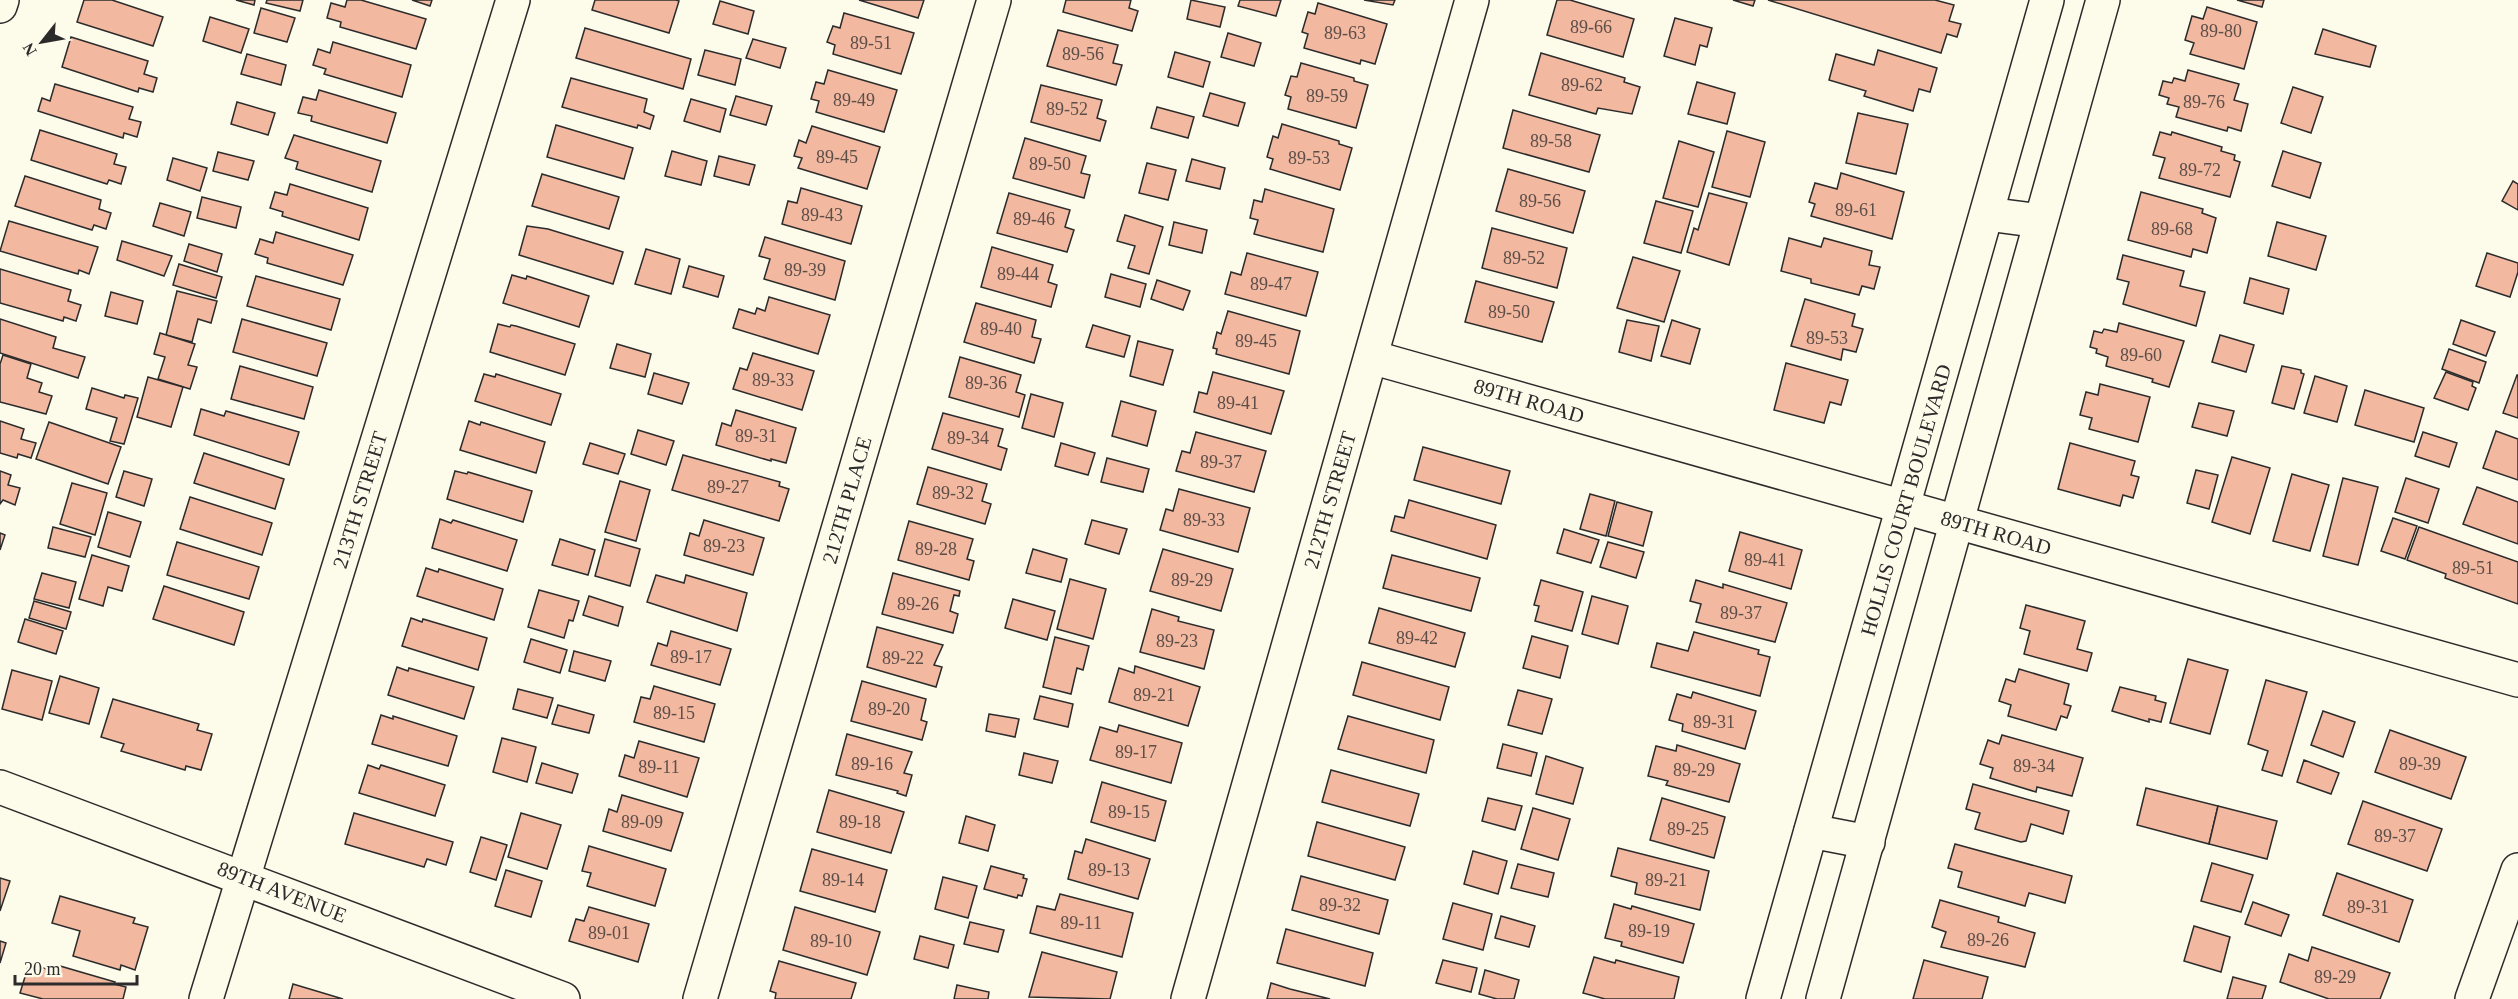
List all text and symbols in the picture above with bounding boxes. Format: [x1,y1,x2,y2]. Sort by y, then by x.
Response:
north arrow [12,12,72,72]
house number: 89-66 [1570,17,1612,37]
house number: 89-80 [2200,21,2242,41]
house number: 89-63 [1324,23,1366,43]
house number: 89-51 [850,33,892,53]
text: N [19,40,40,59]
house number: 89-56 [1062,44,1104,64]
house number: 89-62 [1561,75,1603,95]
house number: 89-59 [1306,86,1348,106]
house number: 89-49 [833,90,875,110]
house number: 89-76 [2183,92,2225,112]
house number: 89-52 [1046,99,1088,119]
house number: 89-58 [1530,131,1572,151]
house number: 89-45 [816,147,858,167]
house number: 89-53 [1288,148,1330,168]
house number: 89-50 [1029,154,1071,174]
house number: 89-72 [2179,160,2221,180]
house number: 89-56 [1519,191,1561,211]
house number: 89-61 [1835,200,1877,220]
house number: 89-43 [801,205,843,225]
house number: 89-46 [1013,209,1055,229]
house number: 89-68 [2151,219,2193,239]
house number: 89-52 [1503,248,1545,268]
house number: 89-39 [784,260,826,280]
house number: 89-44 [997,264,1039,284]
house number: 89-47 [1250,274,1292,294]
house number: 89-50 [1488,302,1530,322]
house number: 89-40 [980,319,1022,339]
house number: 89-53 [1806,328,1848,348]
house number: 89-45 [1235,331,1277,351]
house number: 89-60 [2120,345,2162,365]
street label: HOLLIS COURT BOULEVARD [1856,361,1956,639]
house number: 89-33 [752,370,794,390]
house number: 89-36 [965,373,1007,393]
street label: 89TH ROAD [1471,374,1587,428]
house number: 89-41 [1217,393,1259,413]
house number: 89-31 [735,426,777,446]
house number: 89-34 [947,428,989,448]
street label: 212TH STREET [1299,428,1361,571]
street label: 213TH STREET [328,429,392,571]
street label: 212TH PLACE [817,434,877,566]
house number: 89-37 [1200,452,1242,472]
house number: 89-27 [707,477,749,497]
house number: 89-32 [932,483,974,503]
street label: 89TH ROAD [1938,506,2054,560]
house number: 89-33 [1183,510,1225,530]
house number: 89-23 [703,536,745,556]
house number: 89-28 [915,539,957,559]
house number: 89-41 [1744,550,1786,570]
house number: 89-51 [2452,558,2494,578]
house number: 89-29 [1171,570,1213,590]
house number: 89-26 [897,594,939,614]
house number: 89-37 [1720,603,1762,623]
house number: 89-42 [1396,628,1438,648]
house number: 89-23 [1156,631,1198,651]
house number: 89-17 [670,647,712,667]
house number: 89-22 [882,648,924,668]
house number: 89-21 [1133,685,1175,705]
house number: 89-20 [868,699,910,719]
house number: 89-15 [653,703,695,723]
house number: 89-31 [1693,712,1735,732]
house number: 89-17 [1115,742,1157,762]
house number: 89-16 [851,754,893,774]
house number: 89-39 [2399,754,2441,774]
house number: 89-34 [2013,756,2055,776]
house number: 89-11 [638,757,680,777]
house number: 89-29 [1673,760,1715,780]
house number: 89-15 [1108,802,1150,822]
house number: 89-09 [621,812,663,832]
house number: 89-18 [839,812,881,832]
house number: 89-25 [1667,819,1709,839]
house number: 89-37 [2374,826,2416,846]
street label: 89TH AVENUE [214,856,350,928]
house number: 89-13 [1088,860,1130,880]
house number: 89-14 [822,870,864,890]
house number: 89-21 [1645,870,1687,890]
house number: 89-32 [1319,895,1361,915]
house number: 89-31 [2347,897,2389,917]
house number: 89-11 [1060,913,1102,933]
house number: 89-19 [1628,921,1670,941]
house number: 89-01 [588,923,630,943]
house number: 89-26 [1967,930,2009,950]
house number: 89-10 [810,931,852,951]
scale bar [15,948,136,986]
text: 20 m [24,959,61,979]
house number: 89-29 [2314,967,2356,987]

